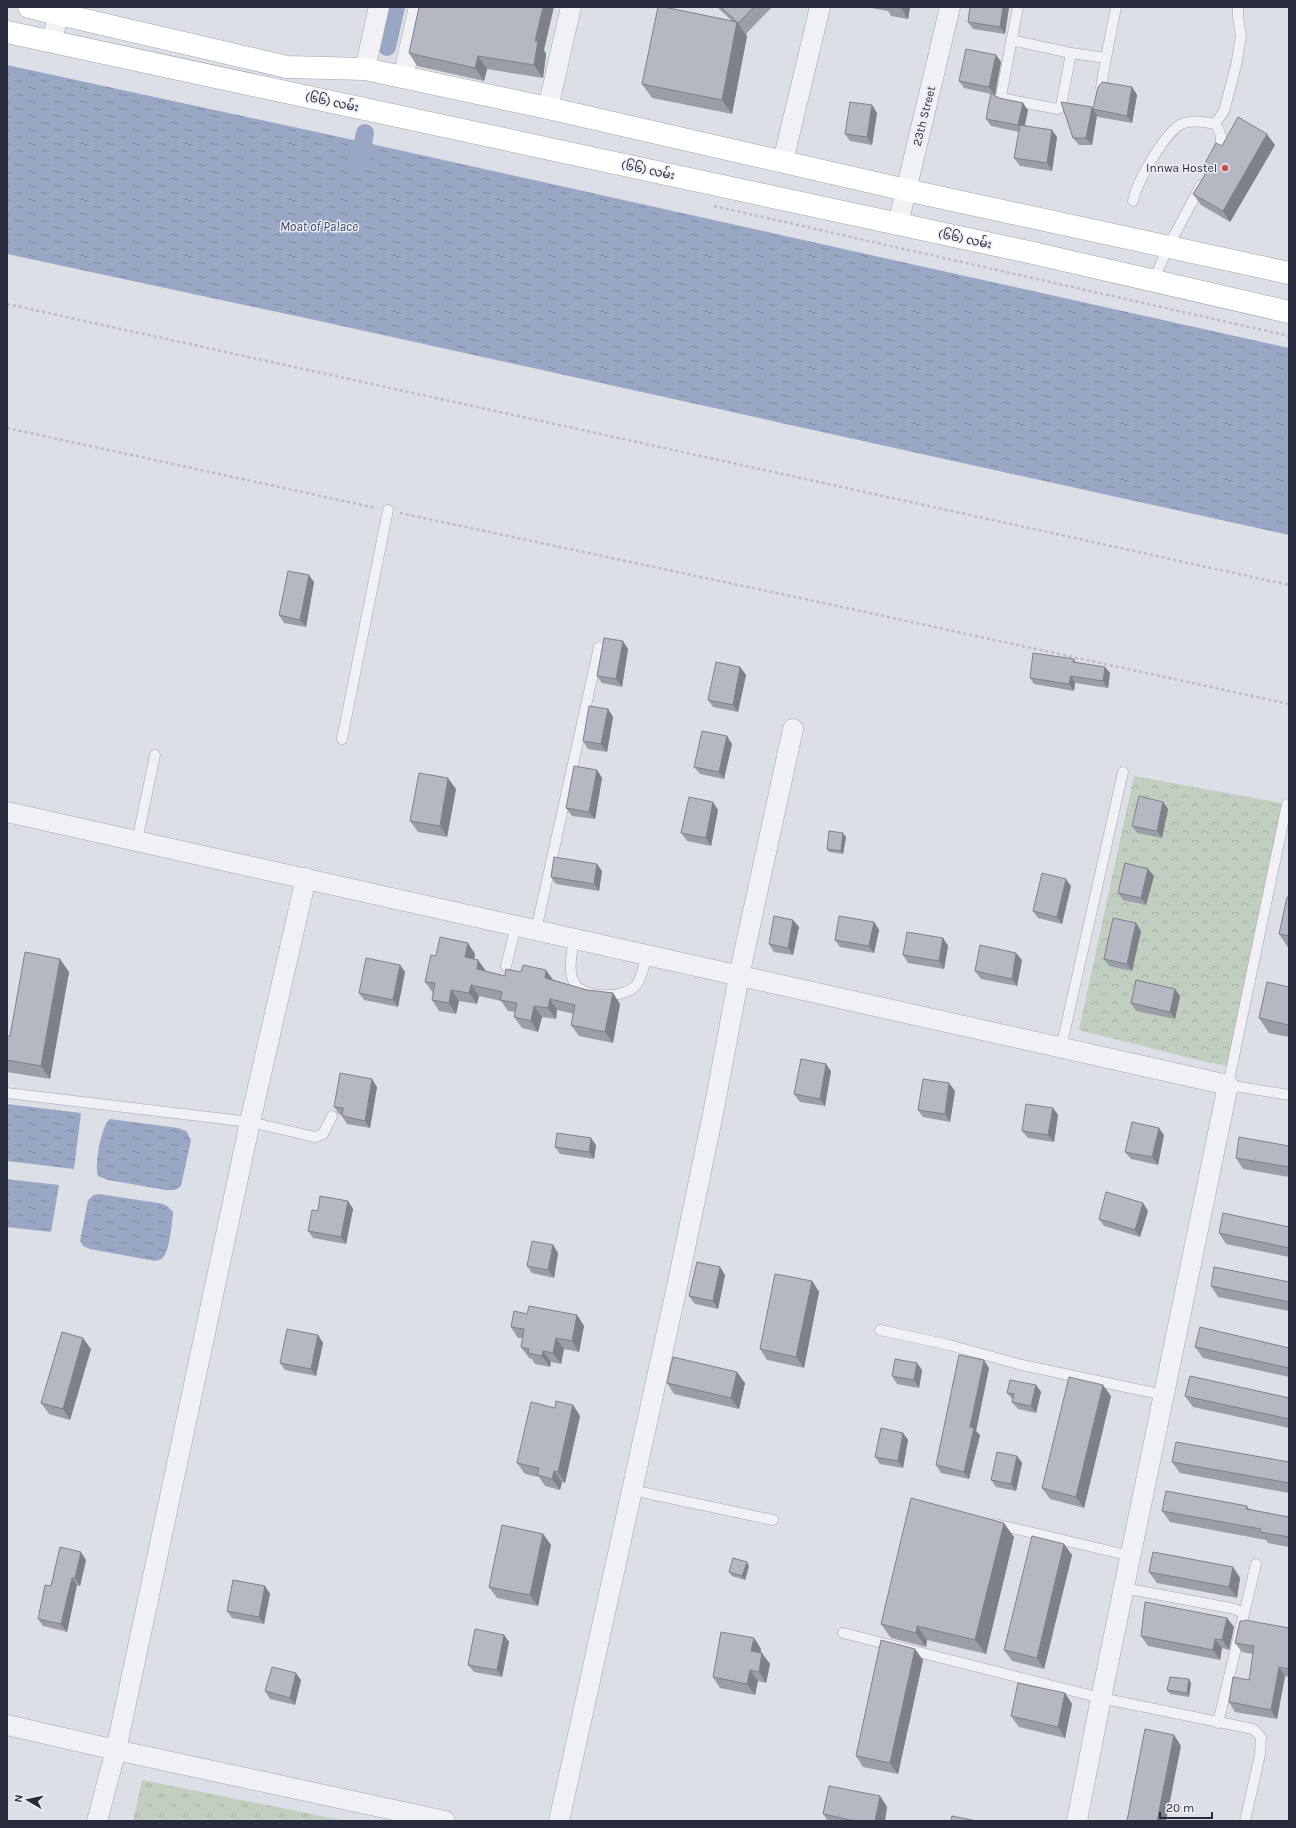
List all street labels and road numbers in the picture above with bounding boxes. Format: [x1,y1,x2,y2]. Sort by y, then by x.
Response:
street label: 23th Street [910,84,938,148]
street label: (၆၆) လမ်း [304,88,361,115]
street label: (၆၆) လမ်း [620,156,677,183]
street label: (၆၆) လမ်း [937,225,994,252]

